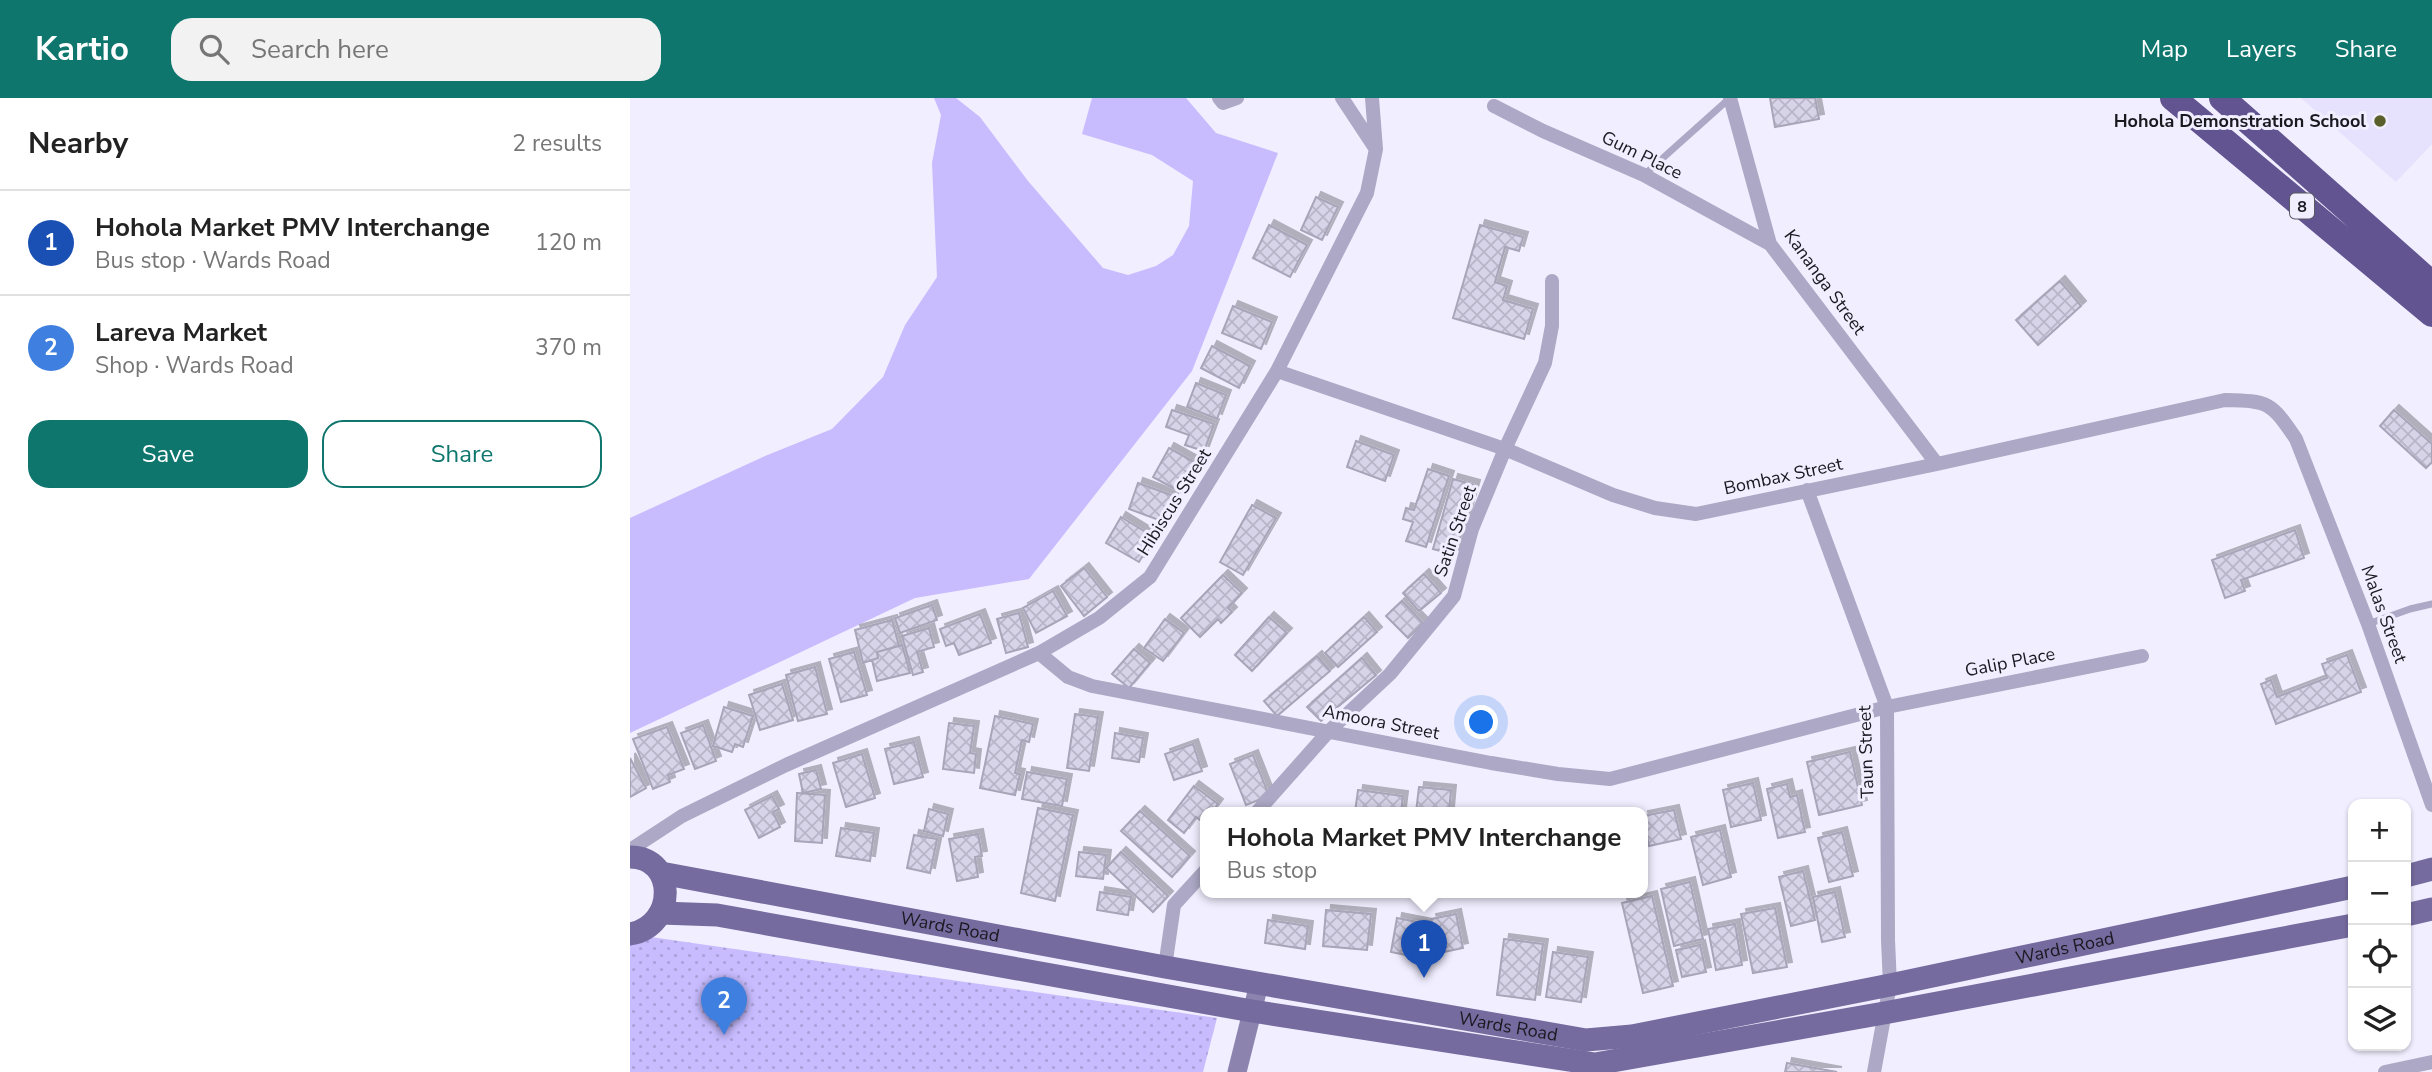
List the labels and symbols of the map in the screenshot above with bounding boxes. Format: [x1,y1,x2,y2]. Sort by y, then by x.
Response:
place label: Hohola Demonstration School [2114,109,2366,133]
marker: Hohola Demonstration School [2372,113,2388,129]
street label: Gum Place [1598,125,1686,185]
road number: 8 [2290,194,2314,218]
street label: Kananga Street [1779,225,1872,340]
street label: Hibiscus Street [1131,443,1217,560]
street label: Bombax Street [1721,452,1845,500]
street label: Satin Street [1428,481,1482,580]
street label: Malas Street [2355,562,2413,667]
street label: Galip Place [1963,642,2057,682]
street label: Amoora Street [1321,699,1442,745]
street label: Taun Street [1852,704,1880,799]
your location [1464,705,1498,739]
street label: Wards Road [898,906,1002,948]
pin: 1 [1401,920,1447,978]
street label: Wards Road [2013,926,2117,970]
pin: 2 [701,977,747,1035]
street label: Wards Road [1457,1006,1560,1047]

